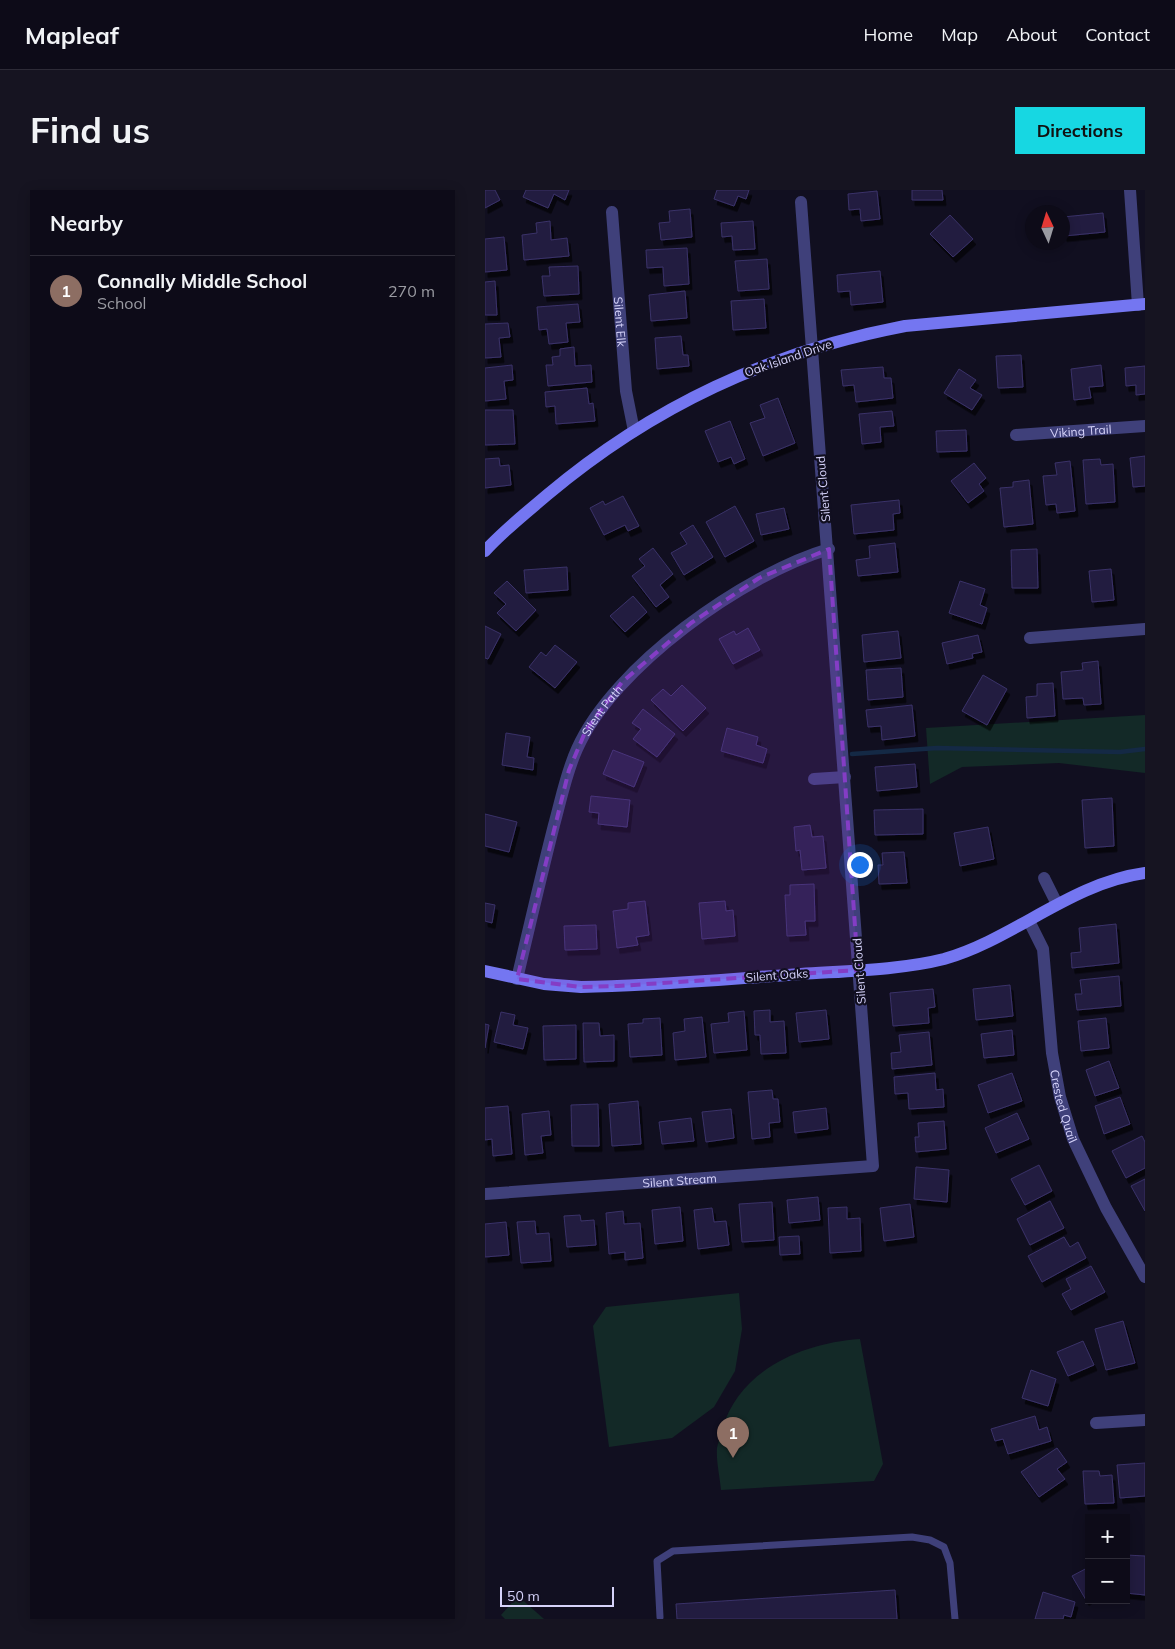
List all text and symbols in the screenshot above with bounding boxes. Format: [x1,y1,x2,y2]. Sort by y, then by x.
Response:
text: Mapleaf [25,20,119,50]
text: Home [863,23,913,46]
text: Map [941,23,978,46]
text: About [1006,23,1057,46]
text: Contact [1085,23,1150,46]
button: Directions [1015,107,1145,154]
text: Find us [30,108,150,152]
north arrow [1025,205,1070,250]
text: Nearby [50,210,123,236]
text: Connally Middle School [97,269,307,293]
text: 1 [61,281,71,301]
text: 270 m [388,281,435,301]
text: School [97,293,146,313]
street label: Silent Elk [611,296,630,348]
street label: Oak Island Drive [742,336,834,380]
street label: Viking Trail [1050,421,1112,440]
street label: Silent Cloud [813,455,833,523]
street label: Silent Path [578,681,625,738]
your location [847,852,873,878]
street label: Silent Cloud [849,937,869,1005]
street label: Silent Oaks [745,965,809,985]
street label: Crested Quail [1048,1068,1081,1145]
street label: Silent Stream [642,1170,717,1190]
pin: 1 [717,1417,749,1458]
map controls [1085,1514,1130,1604]
button: + [1085,1514,1130,1559]
button: − [1085,1559,1130,1604]
scale bar [500,1584,614,1607]
text: 50 m [507,1587,540,1605]

